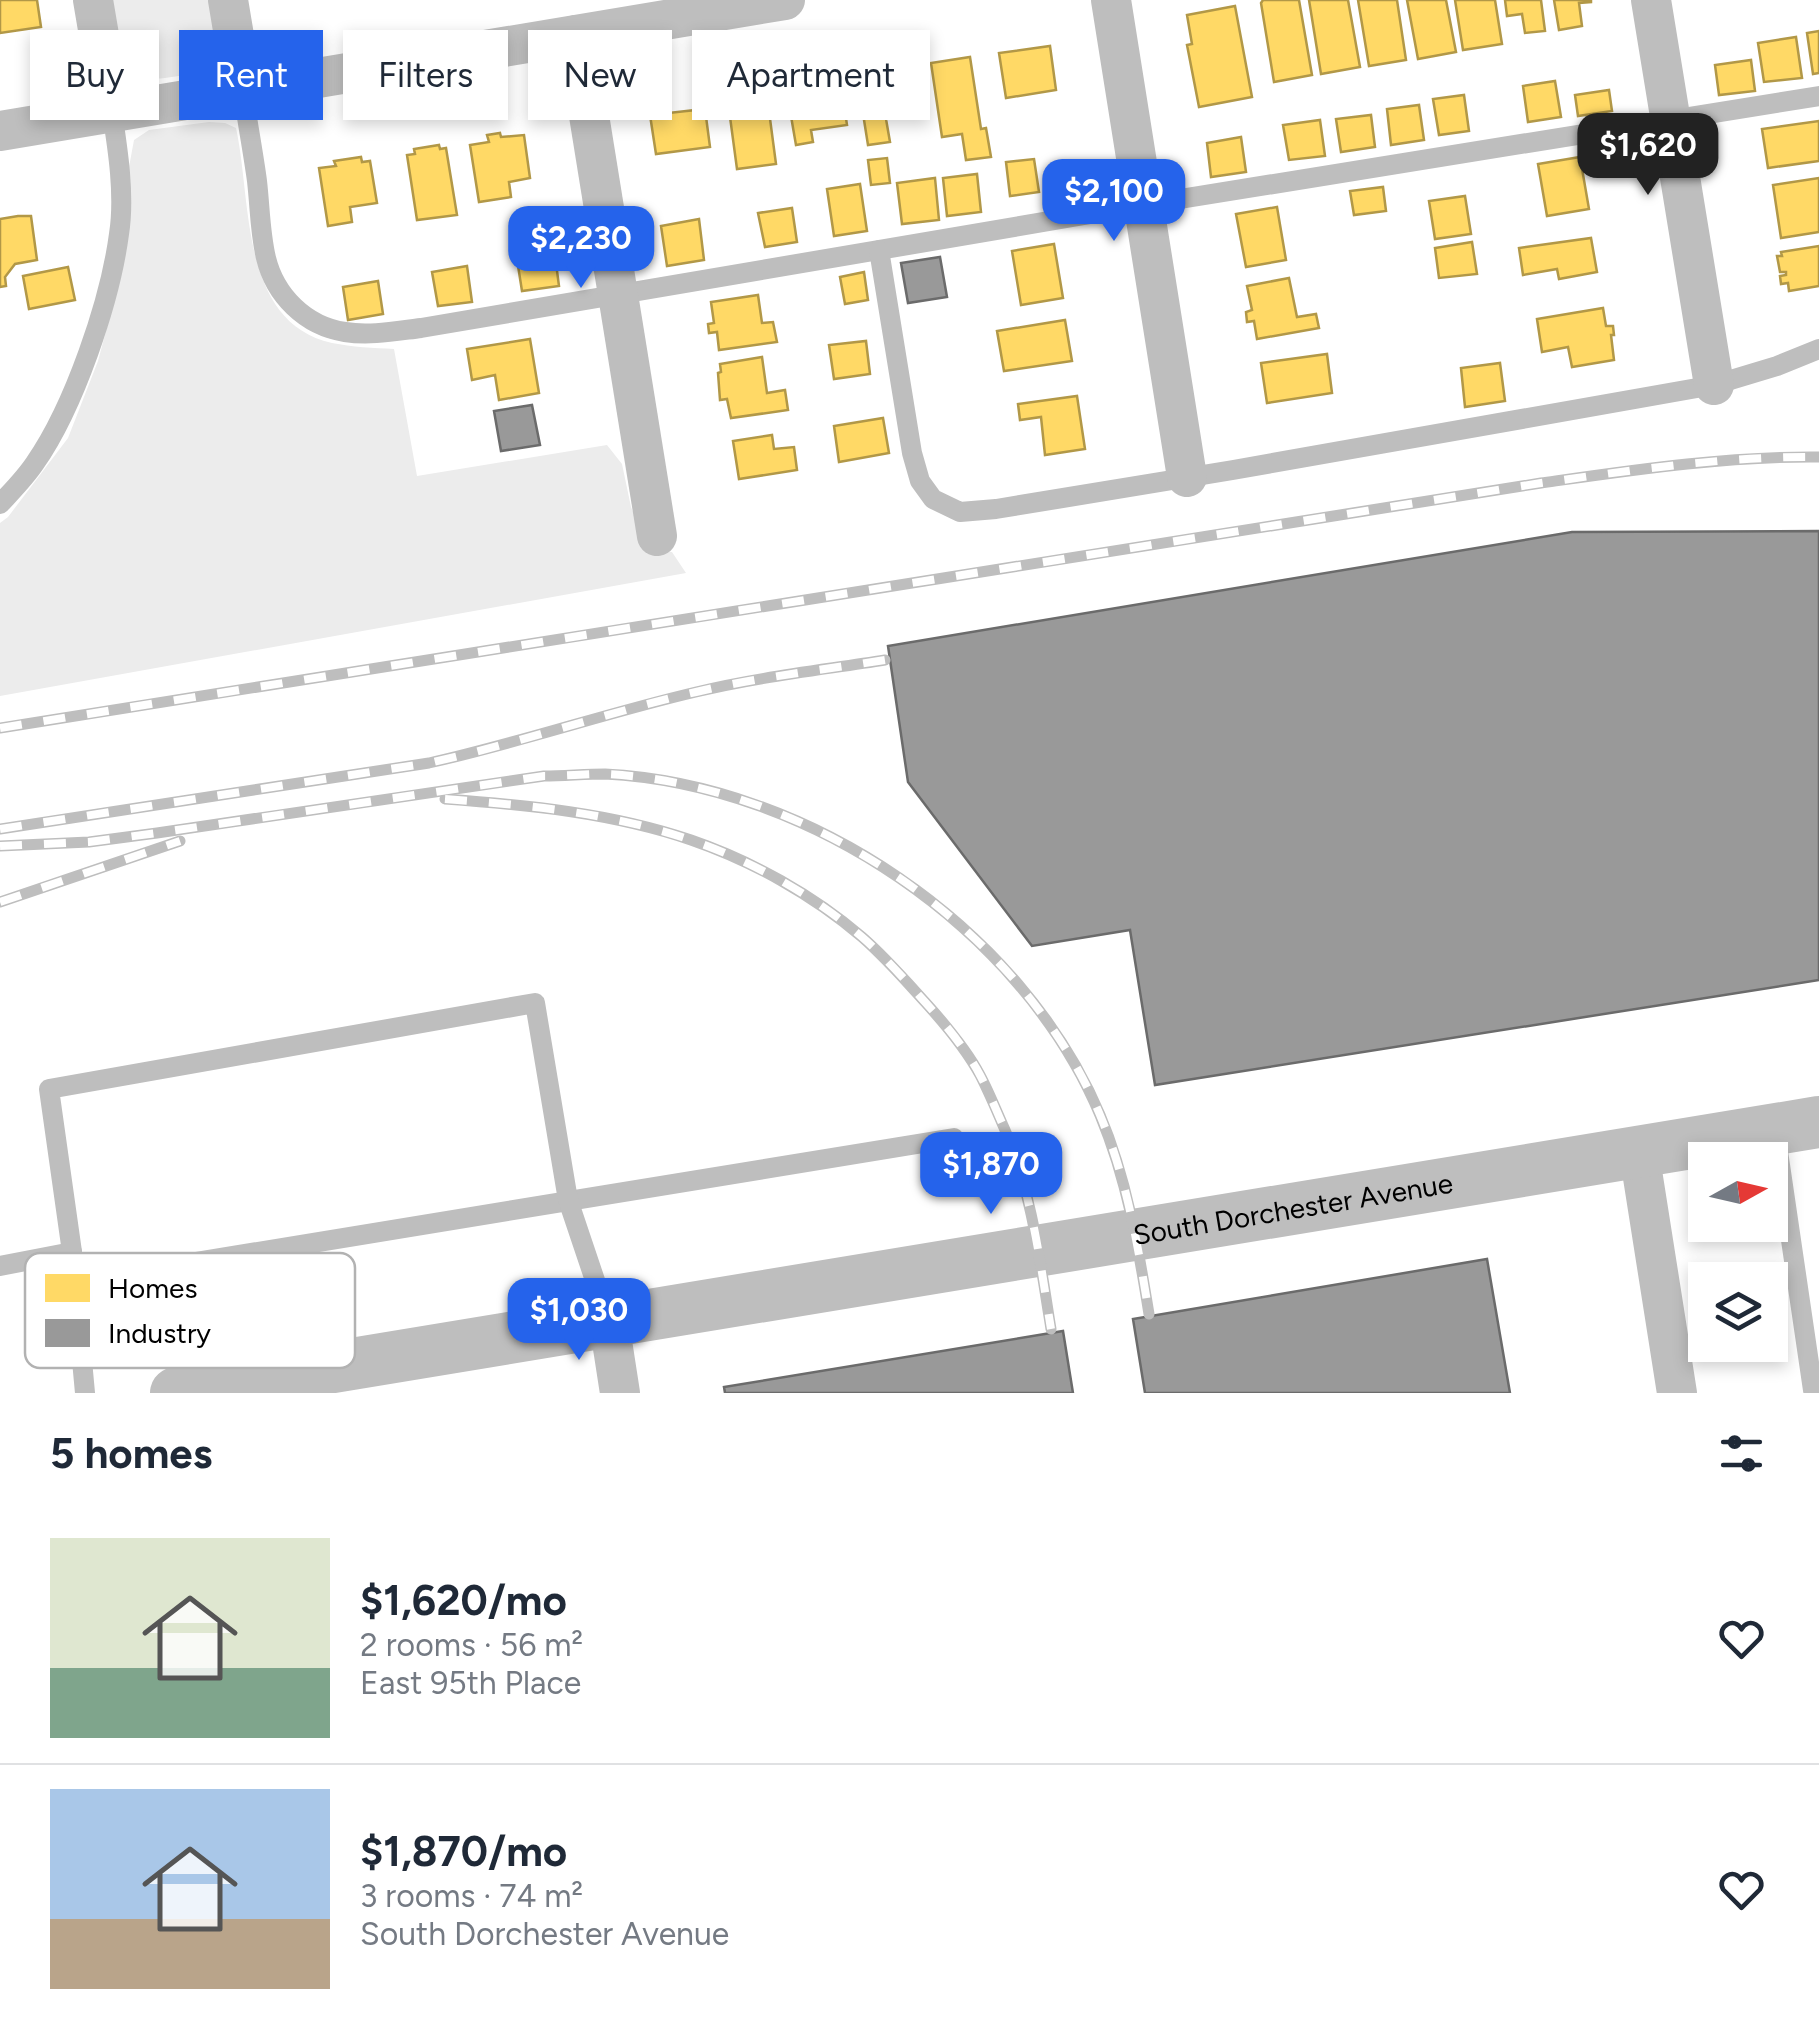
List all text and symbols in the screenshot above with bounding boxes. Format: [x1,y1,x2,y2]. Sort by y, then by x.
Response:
chip: Buy [30,30,159,120]
chip: Rent [179,30,323,120]
chip: Filters [343,30,508,120]
chip: New [528,30,672,120]
chip: Apartment [692,30,930,120]
pin: $1,620 [1567,113,1729,198]
text: $1,620 [1599,126,1697,164]
pin: $2,100 [1033,159,1195,244]
text: $2,100 [1064,172,1164,210]
pin: $2,230 [500,206,662,291]
text: $2,230 [530,219,632,257]
pin: $1,870 [910,1132,1072,1217]
north arrow [1688,1142,1788,1242]
map controls [1688,1142,1788,1362]
text: $1,870 [942,1145,1040,1183]
street label: South Dorchester Avenue [1131,1166,1455,1252]
legend [25,1253,355,1368]
button: layers [1688,1262,1788,1362]
text: Homes [108,1271,197,1305]
pin: $1,030 [498,1278,660,1363]
text: $1,030 [530,1291,628,1329]
text: Industry [108,1316,211,1350]
icon: filters [1714,1426,1769,1481]
text: 5 homes [50,1428,212,1479]
text: $1,620/mo [360,1575,567,1626]
icon: home [130,1578,250,1698]
icon: heart [1714,1611,1769,1666]
text: 2 rooms · 56 m² [360,1626,583,1664]
text: East 95th Place [360,1664,581,1702]
text: $1,870/mo [360,1826,567,1877]
icon: home [130,1829,250,1949]
icon: heart [1714,1862,1769,1917]
text: 3 rooms · 74 m² [360,1877,583,1915]
text: South Dorchester Avenue [360,1915,729,1953]

